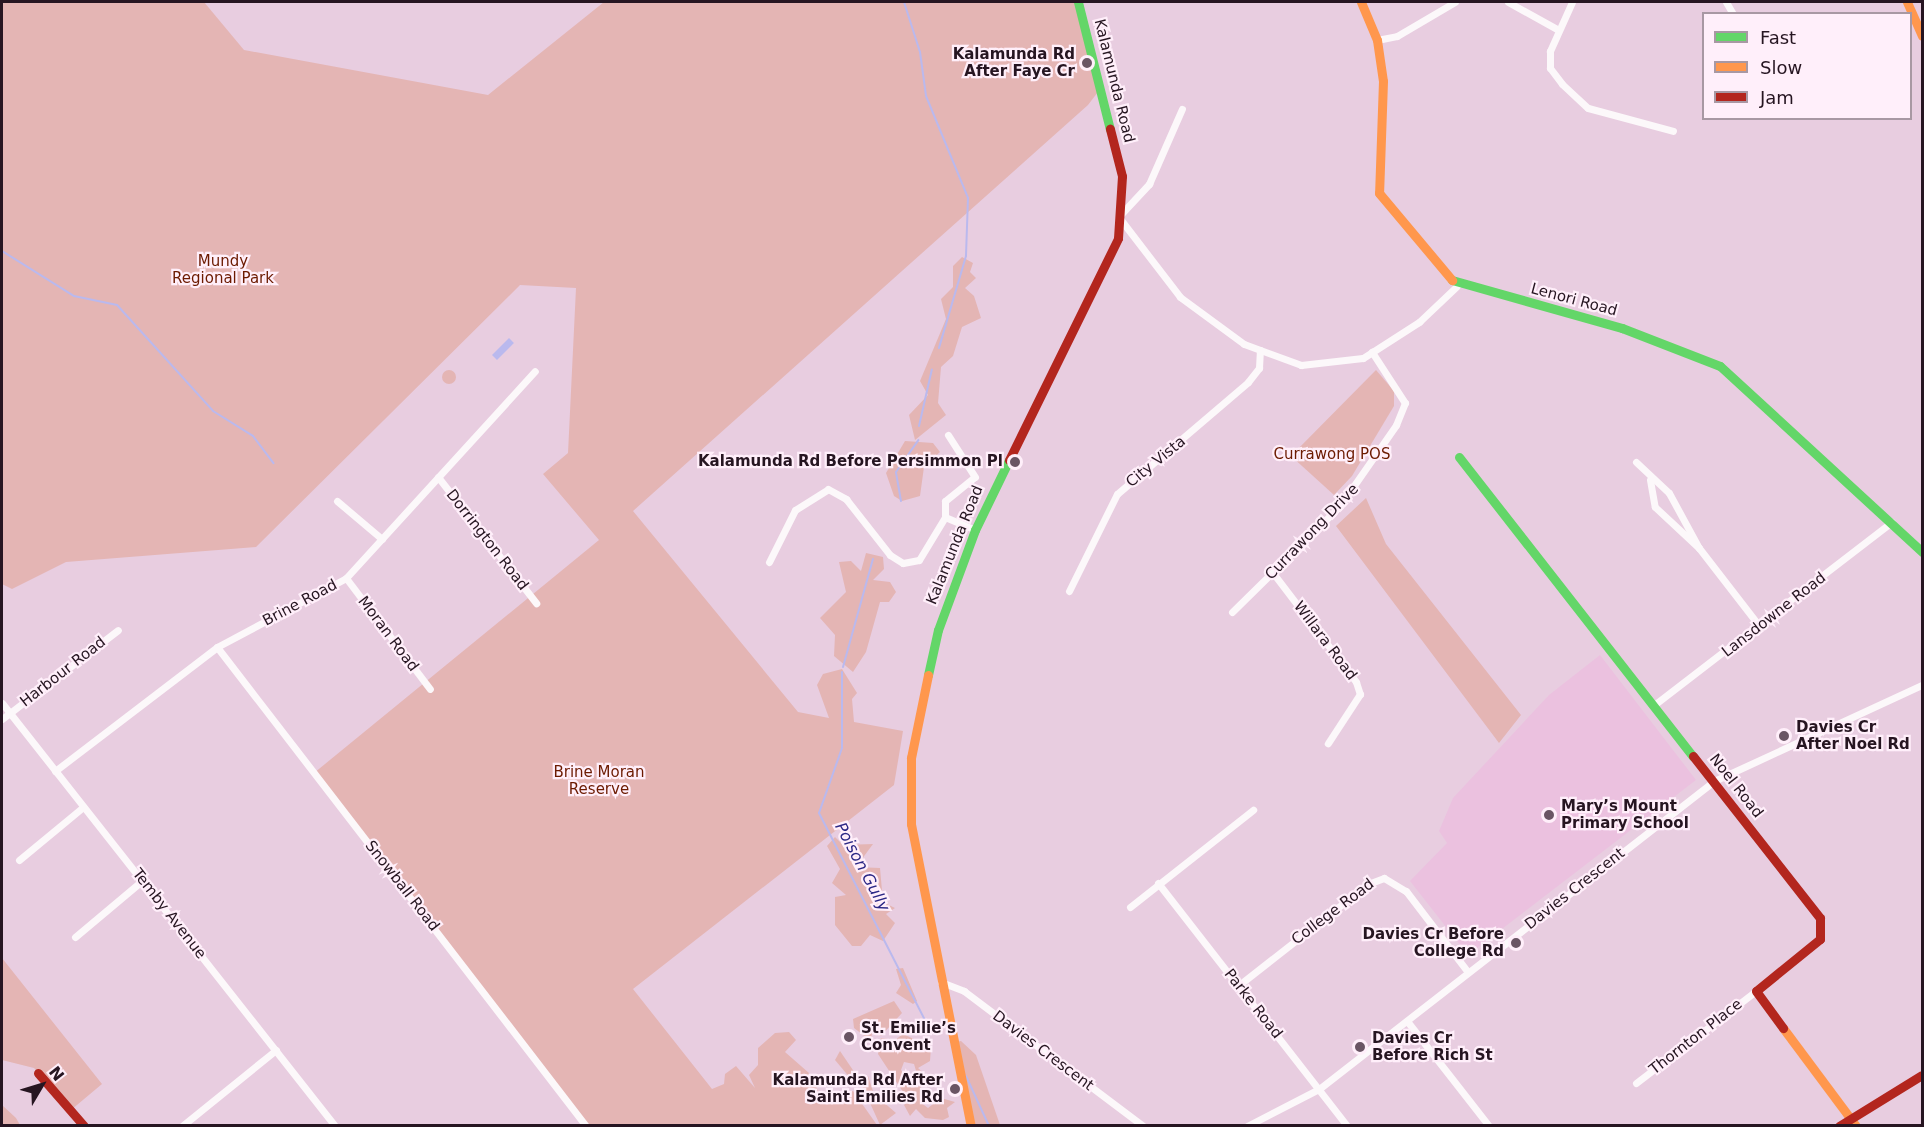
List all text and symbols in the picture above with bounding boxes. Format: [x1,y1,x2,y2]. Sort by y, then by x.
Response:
legend [1702,12,1912,120]
street label: Kalamunda Road [1090,17,1138,145]
text: Fast [1760,27,1796,48]
place label: Kalamunda Rd After Faye Cr [953,45,1075,80]
marker: Kalamunda Rd After Faye Cr [1080,56,1094,70]
text: Slow [1760,57,1802,78]
text: Jam [1760,87,1794,108]
park label: Mundy Regional Park [172,252,274,287]
street label: Lenori Road [1529,280,1619,320]
street label: City Vista [1123,433,1189,491]
park label: Currawong POS [1274,446,1390,464]
place label: Kalamunda Rd Before Persimmon Pl [698,453,1003,471]
marker: Kalamunda Rd Before Persimmon Pl [1008,455,1022,469]
street label: Currawong Drive [1262,480,1362,584]
street label: Kalamunda Road [923,483,987,607]
street label: Dorrington Road [442,486,532,594]
street label: Lansdowne Road [1718,569,1830,661]
street label: Brine Road [260,576,340,630]
street label: Moran Road [354,593,422,675]
street label: Willara Road [1290,598,1360,684]
street label: Harbour Road [17,633,109,711]
place label: Davies Cr After Noel Rd [1796,718,1910,753]
marker: Davies Cr After Noel Rd [1777,729,1791,743]
street label: Noel Road [1705,750,1767,822]
park label: Brine Moran Reserve [553,763,645,798]
place label: Mary’s Mount Primary School [1561,797,1689,832]
marker: Mary’s Mount Primary School [1542,808,1556,822]
water label: Poison Gully [830,819,894,915]
street label: Snowball Road [361,837,443,935]
street label: Davies Crescent [1521,844,1629,934]
street label: Temby Avenue [128,865,210,963]
street label: College Road [1288,875,1378,949]
place label: Davies Cr Before College Rd [1363,925,1504,960]
marker: Davies Cr Before College Rd [1509,936,1523,950]
street label: Parke Road [1220,966,1286,1042]
street label: Thornton Place [1646,995,1746,1079]
street label: Davies Crescent [989,1007,1097,1095]
place label: St. Emilie’s Convent [861,1019,956,1054]
place label: Davies Cr Before Rich St [1372,1029,1493,1064]
marker: St. Emilie’s Convent [842,1030,856,1044]
marker: Davies Cr Before Rich St [1353,1040,1367,1054]
north arrow [12,1055,72,1115]
text: N [45,1062,68,1085]
place label: Kalamunda Rd After Saint Emilies Rd [773,1071,943,1106]
marker: Kalamunda Rd After Saint Emilies Rd [948,1082,962,1096]

